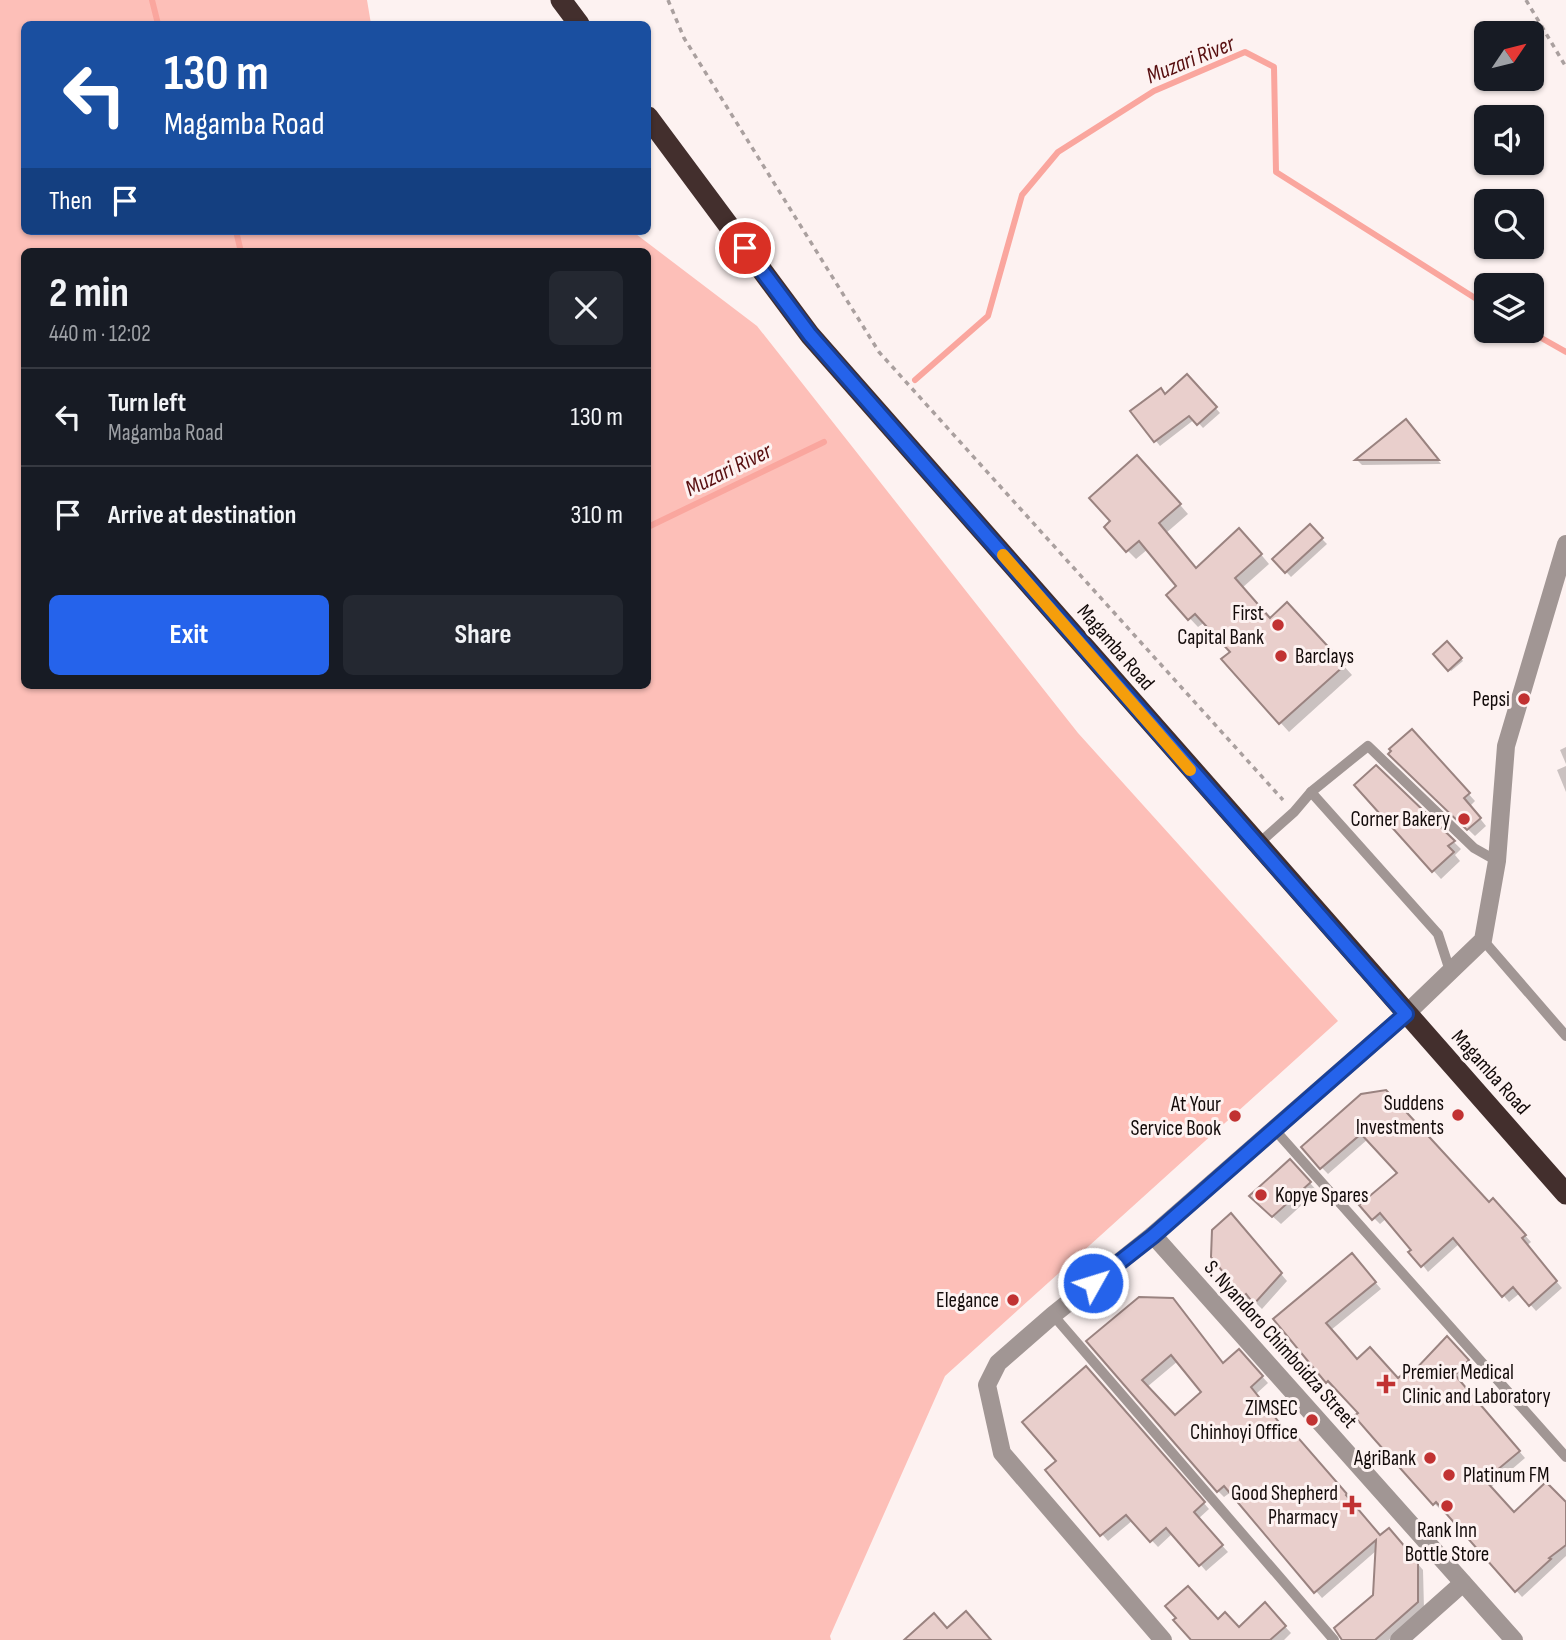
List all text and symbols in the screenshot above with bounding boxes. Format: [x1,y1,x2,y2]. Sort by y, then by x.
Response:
north arrow [1474,21,1544,91]
map controls [1474,21,1544,343]
water label: Muzari River [1142,29,1240,90]
text: 130 m [164,45,269,104]
icon: left [49,49,140,140]
text: Magamba Road [164,105,325,144]
button: sound [1474,105,1544,175]
icon: arrive [106,182,144,220]
text: Then [49,186,92,217]
button: search [1474,189,1544,259]
pin [715,218,775,278]
icon: arrive [726,229,764,267]
text: 2 min [49,268,129,319]
button: close [549,271,623,345]
button: layers [1474,273,1544,343]
text: 440 m · 12:02 [49,320,151,348]
text: Turn left [108,388,186,419]
icon: left [49,398,87,436]
text: 130 m [571,402,623,433]
text: Magamba Road [108,419,223,447]
water label: Muzari River [681,436,778,503]
icon: arrive [49,496,87,534]
text: Arrive at destination [108,500,296,531]
text: 310 m [571,500,623,531]
button: Exit [49,595,329,675]
button: Share [343,595,623,675]
street label: Magamba Road [1072,599,1160,695]
place label: First Capital Bank [1177,601,1264,650]
marker: First Capital Bank [1270,617,1286,633]
place label: Barclays [1295,644,1354,669]
marker: Barclays [1273,648,1289,664]
place label: Pepsi [1473,687,1510,712]
marker: Pepsi [1516,691,1532,707]
place label: Corner Bakery [1351,807,1450,832]
marker: Corner Bakery [1456,811,1472,827]
street label: Magamba Road [1446,1025,1535,1120]
place label: Suddens Investments [1356,1091,1444,1140]
place label: At Your Service Book [1130,1092,1221,1141]
marker: Suddens Investments [1450,1107,1466,1123]
marker: At Your Service Book [1227,1108,1243,1124]
place label: Kopye Spares [1275,1183,1369,1208]
marker: Kopye Spares [1253,1187,1269,1203]
position arrow [1056,1246,1130,1320]
street label: S. Nyandoro Chimboidza Street [1199,1255,1363,1433]
place label: Elegance [936,1288,999,1313]
marker: Elegance [1005,1292,1021,1308]
place label: Premier Medical Clinic and Laboratory [1402,1360,1551,1409]
marker: Premier Medical Clinic and Laboratory [1376,1374,1396,1394]
place label: ZIMSEC Chinhoyi Office [1190,1396,1298,1445]
marker: ZIMSEC Chinhoyi Office [1304,1412,1320,1428]
place label: AgriBank [1353,1446,1416,1471]
marker: AgriBank [1422,1450,1438,1466]
place label: Platinum FM [1463,1463,1550,1488]
marker: Platinum FM [1441,1467,1457,1483]
place label: Good Shepherd Pharmacy [1231,1481,1338,1530]
marker: Good Shepherd Pharmacy [1344,1497,1360,1513]
marker: Rank Inn Bottle Store [1439,1498,1455,1514]
place label: Rank Inn Bottle Store [1405,1518,1489,1567]

